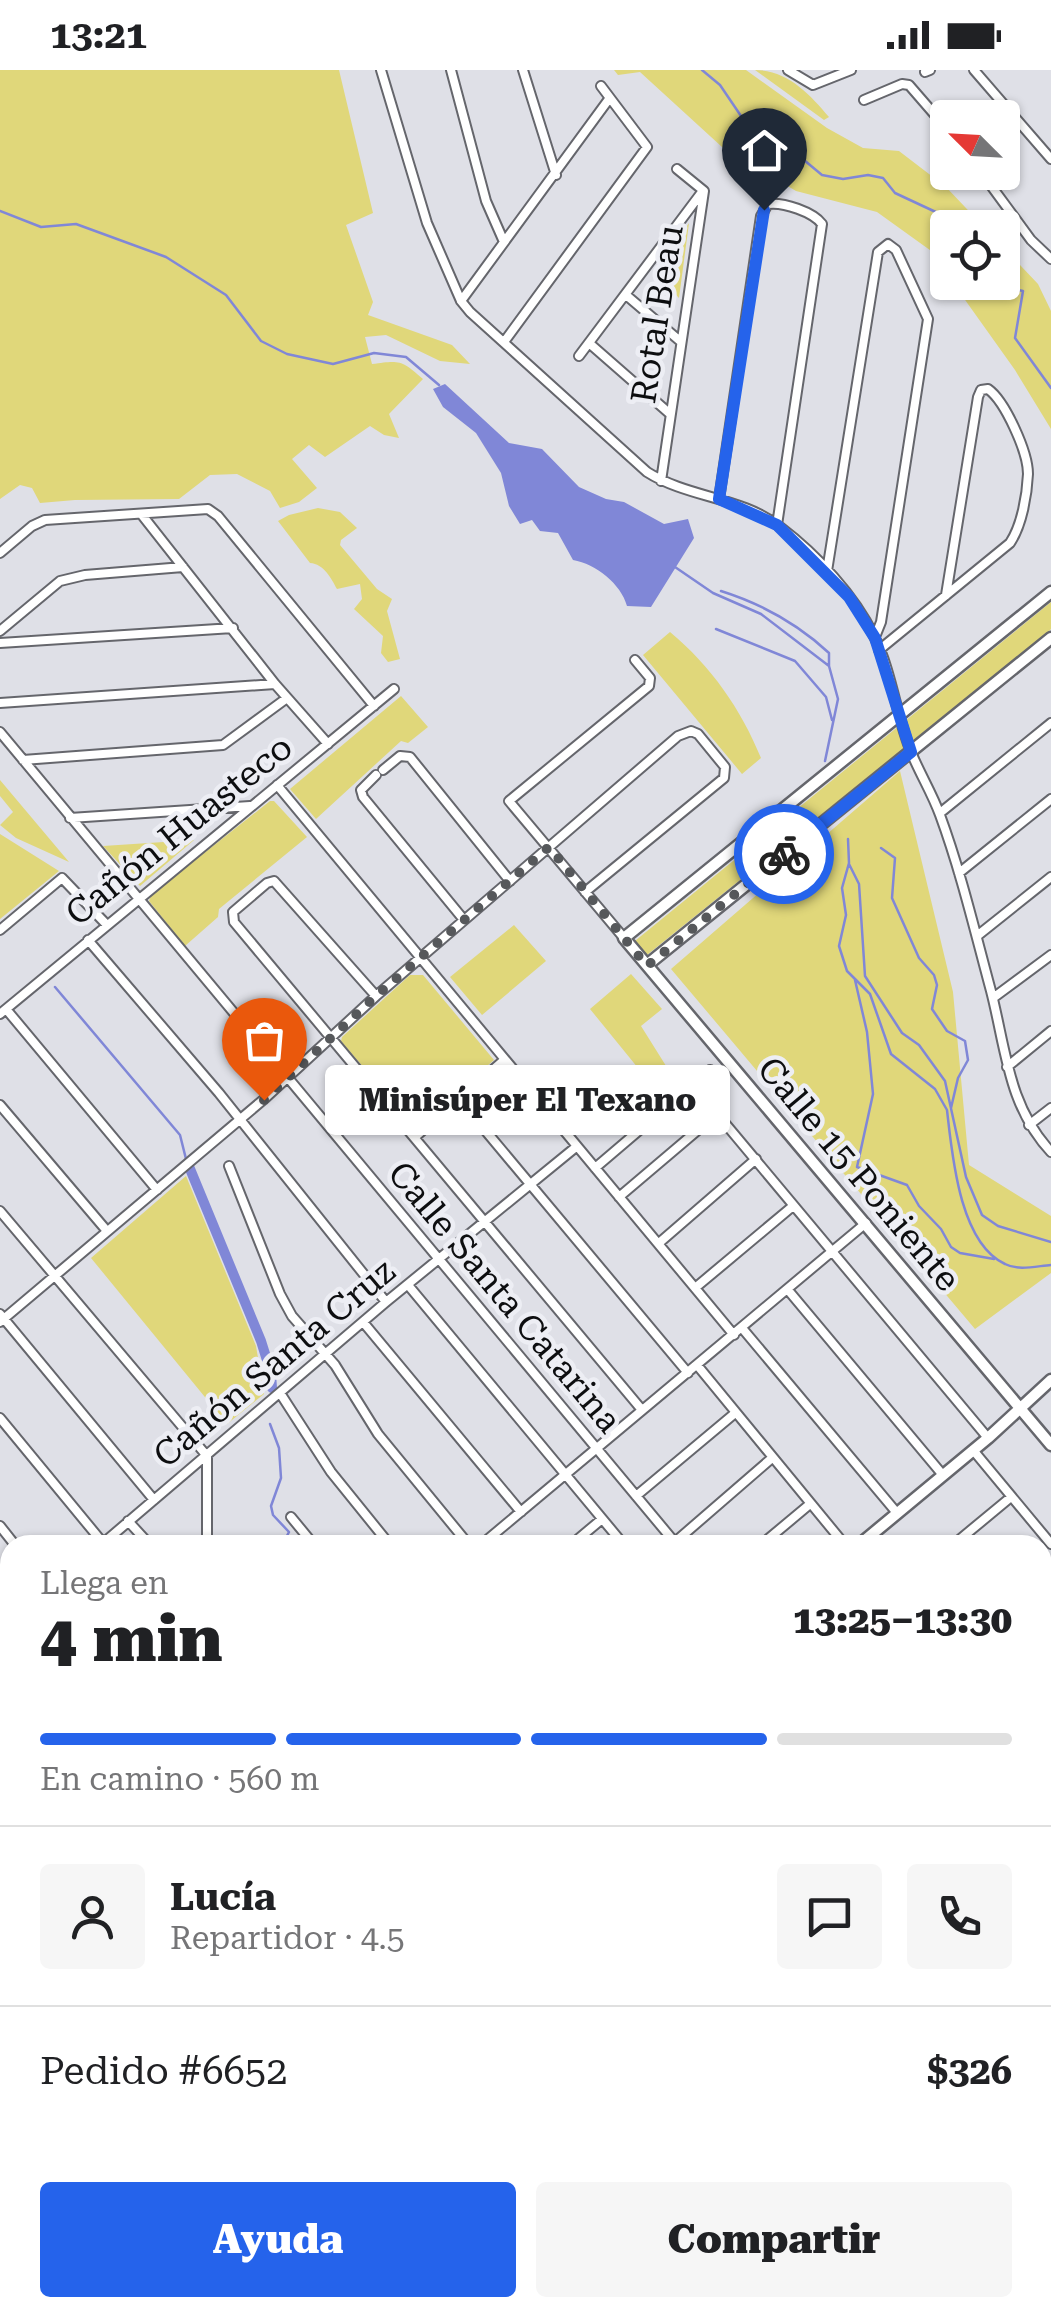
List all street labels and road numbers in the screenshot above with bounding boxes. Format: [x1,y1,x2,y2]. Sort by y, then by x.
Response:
street label: Rotal Beau [623,222,692,406]
street label: Cañón Huasteco [58,727,301,934]
street label: Calle 15 Poniente [749,1049,968,1300]
street label: Calle Santa Catarina [379,1154,630,1441]
street label: Cañón Santa Cruz [146,1251,403,1476]

